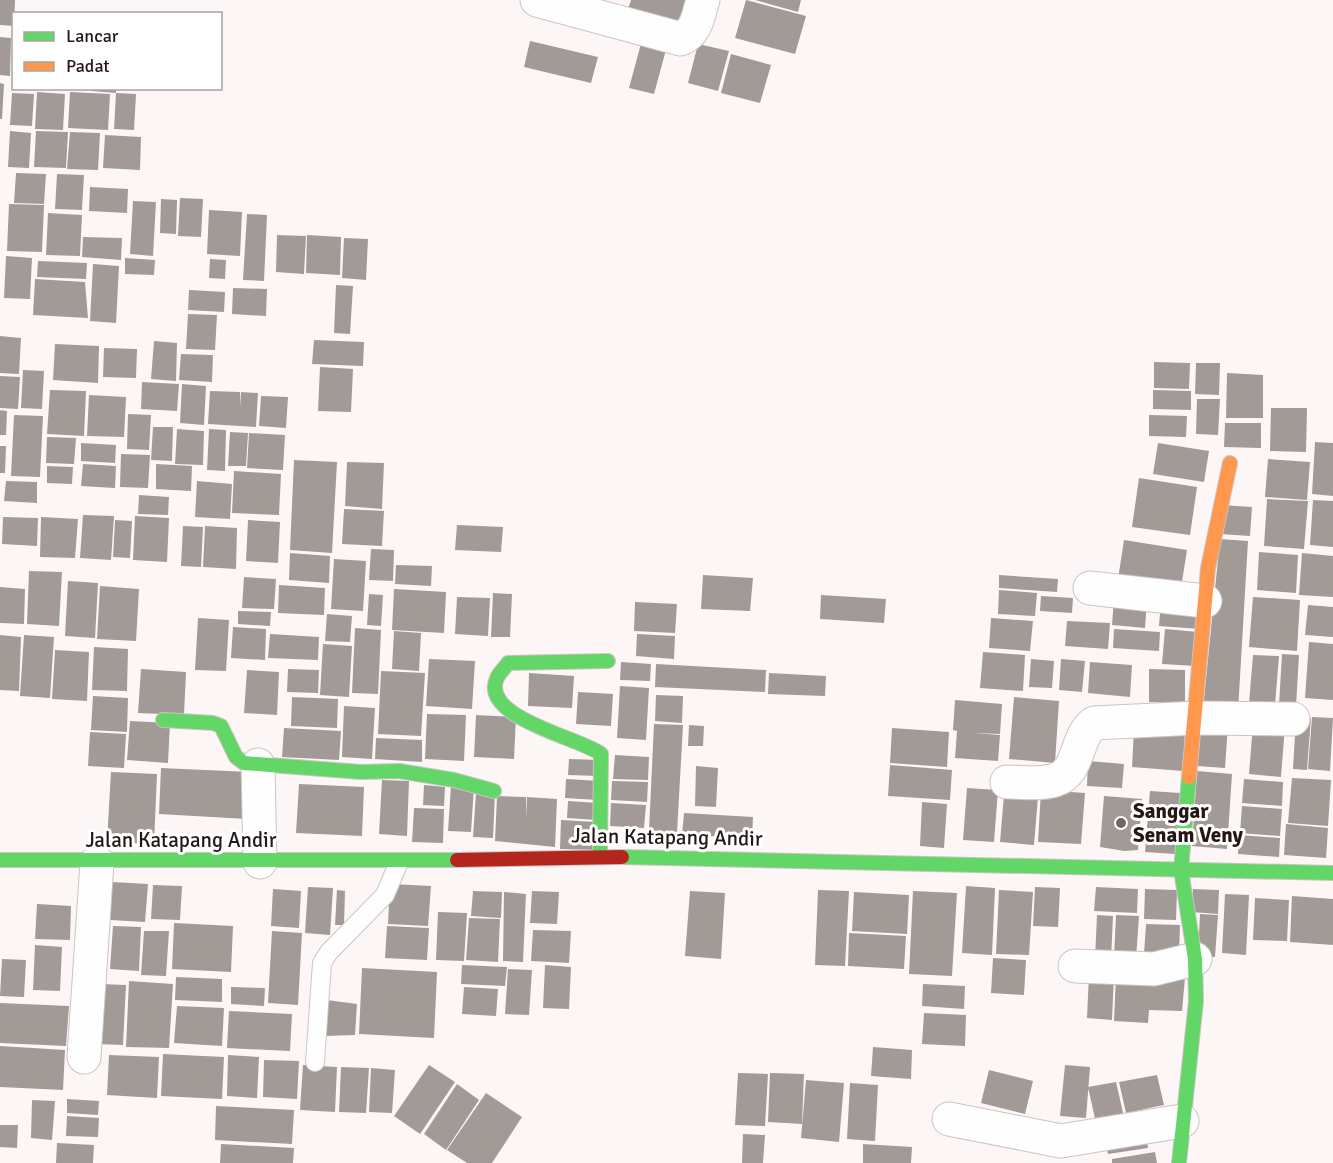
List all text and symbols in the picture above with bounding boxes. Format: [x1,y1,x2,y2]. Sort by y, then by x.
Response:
legend [12,12,222,90]
text: Lancar [66,25,119,47]
text: Padat [66,55,110,77]
place label: Sanggar Senam Veny [1133,798,1243,848]
marker: Sanggar Senam Veny [1114,816,1128,830]
street label: Jalan Katapang Andir [571,822,763,852]
street label: Jalan Katapang Andir [85,827,277,853]

